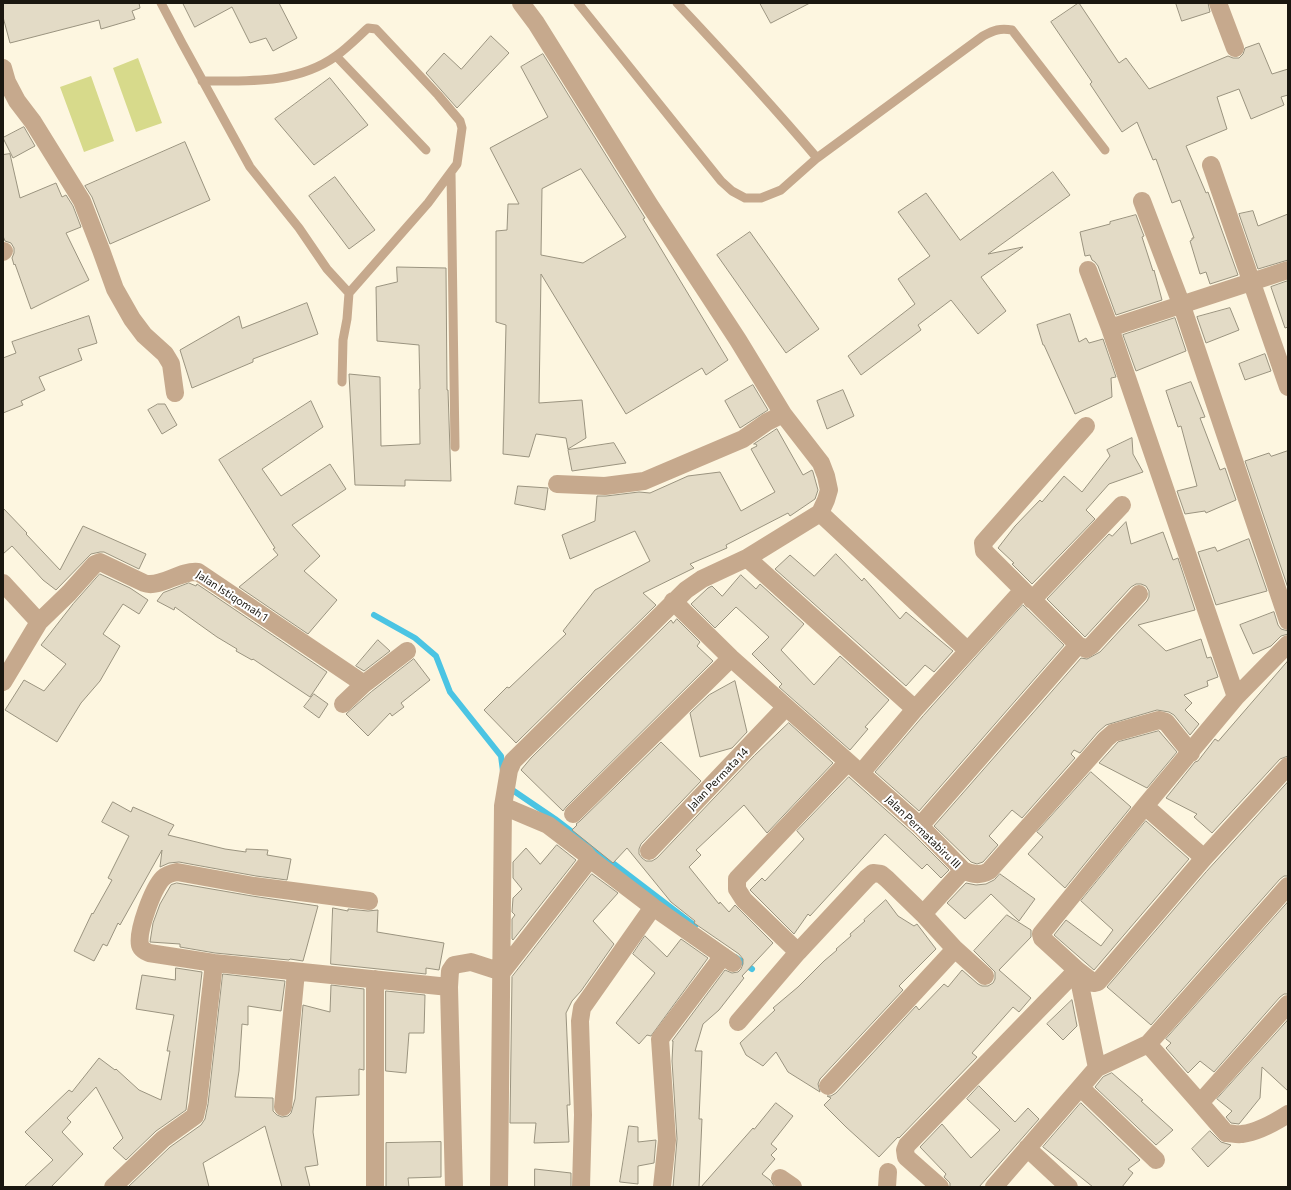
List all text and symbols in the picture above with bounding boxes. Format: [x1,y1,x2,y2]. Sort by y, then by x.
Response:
street label: Jalan Istiqomah 1 [194,568,270,624]
street label: Jalan Permata 14 [685,745,751,813]
street label: Jalan Permatabiru III [883,793,963,871]

